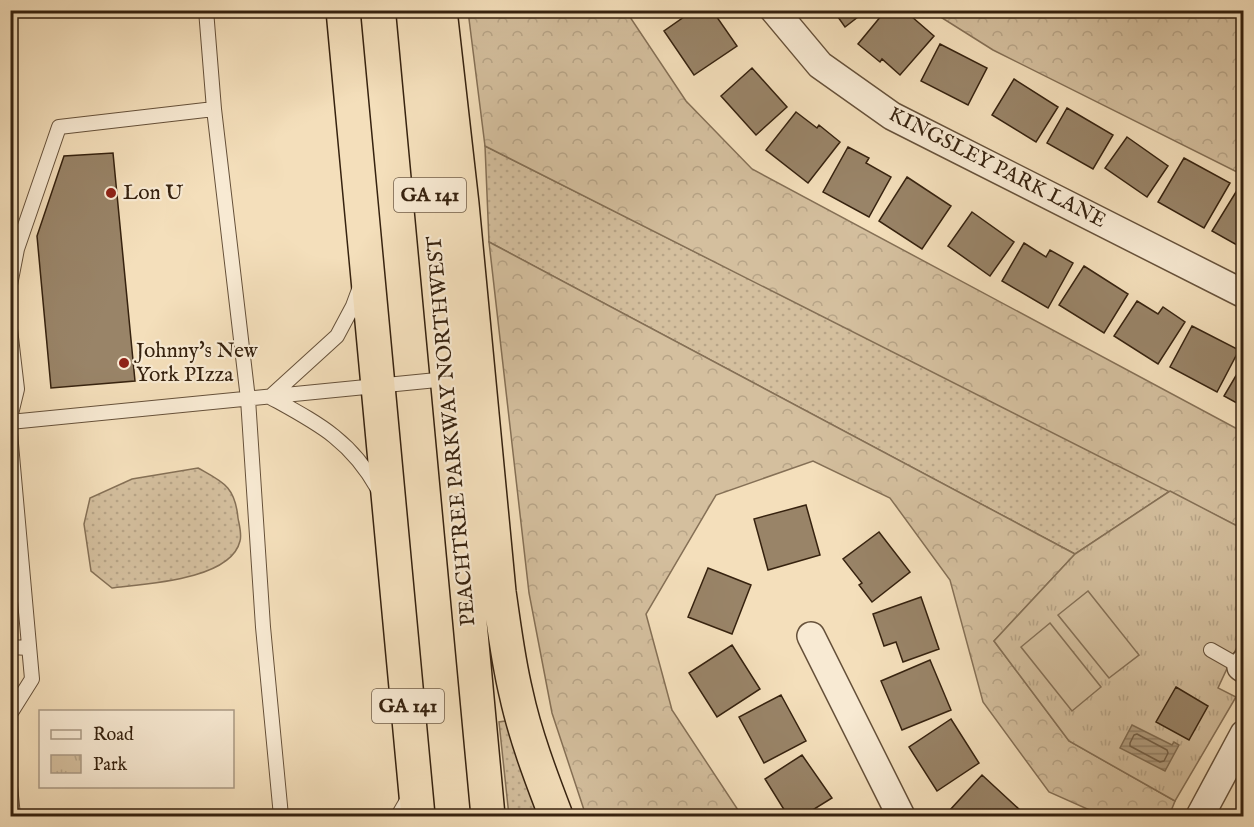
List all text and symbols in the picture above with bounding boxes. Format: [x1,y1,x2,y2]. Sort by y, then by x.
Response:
street label: KINGSLEY PARK LANE [884,101,1110,235]
road number: GA 141 [394,178,466,212]
place label: Lon U [123,180,183,207]
marker: Lon U [104,186,118,200]
street label: PEACHTREE PARKWAY NORTHWEST [421,234,483,627]
place label: Johnny's New York PIzza [134,338,259,389]
marker: Johnny's New York PIzza [117,356,131,370]
road number: GA 141 [372,689,444,723]
legend [39,710,234,788]
text: Road [93,724,134,747]
text: Park [93,754,128,777]

